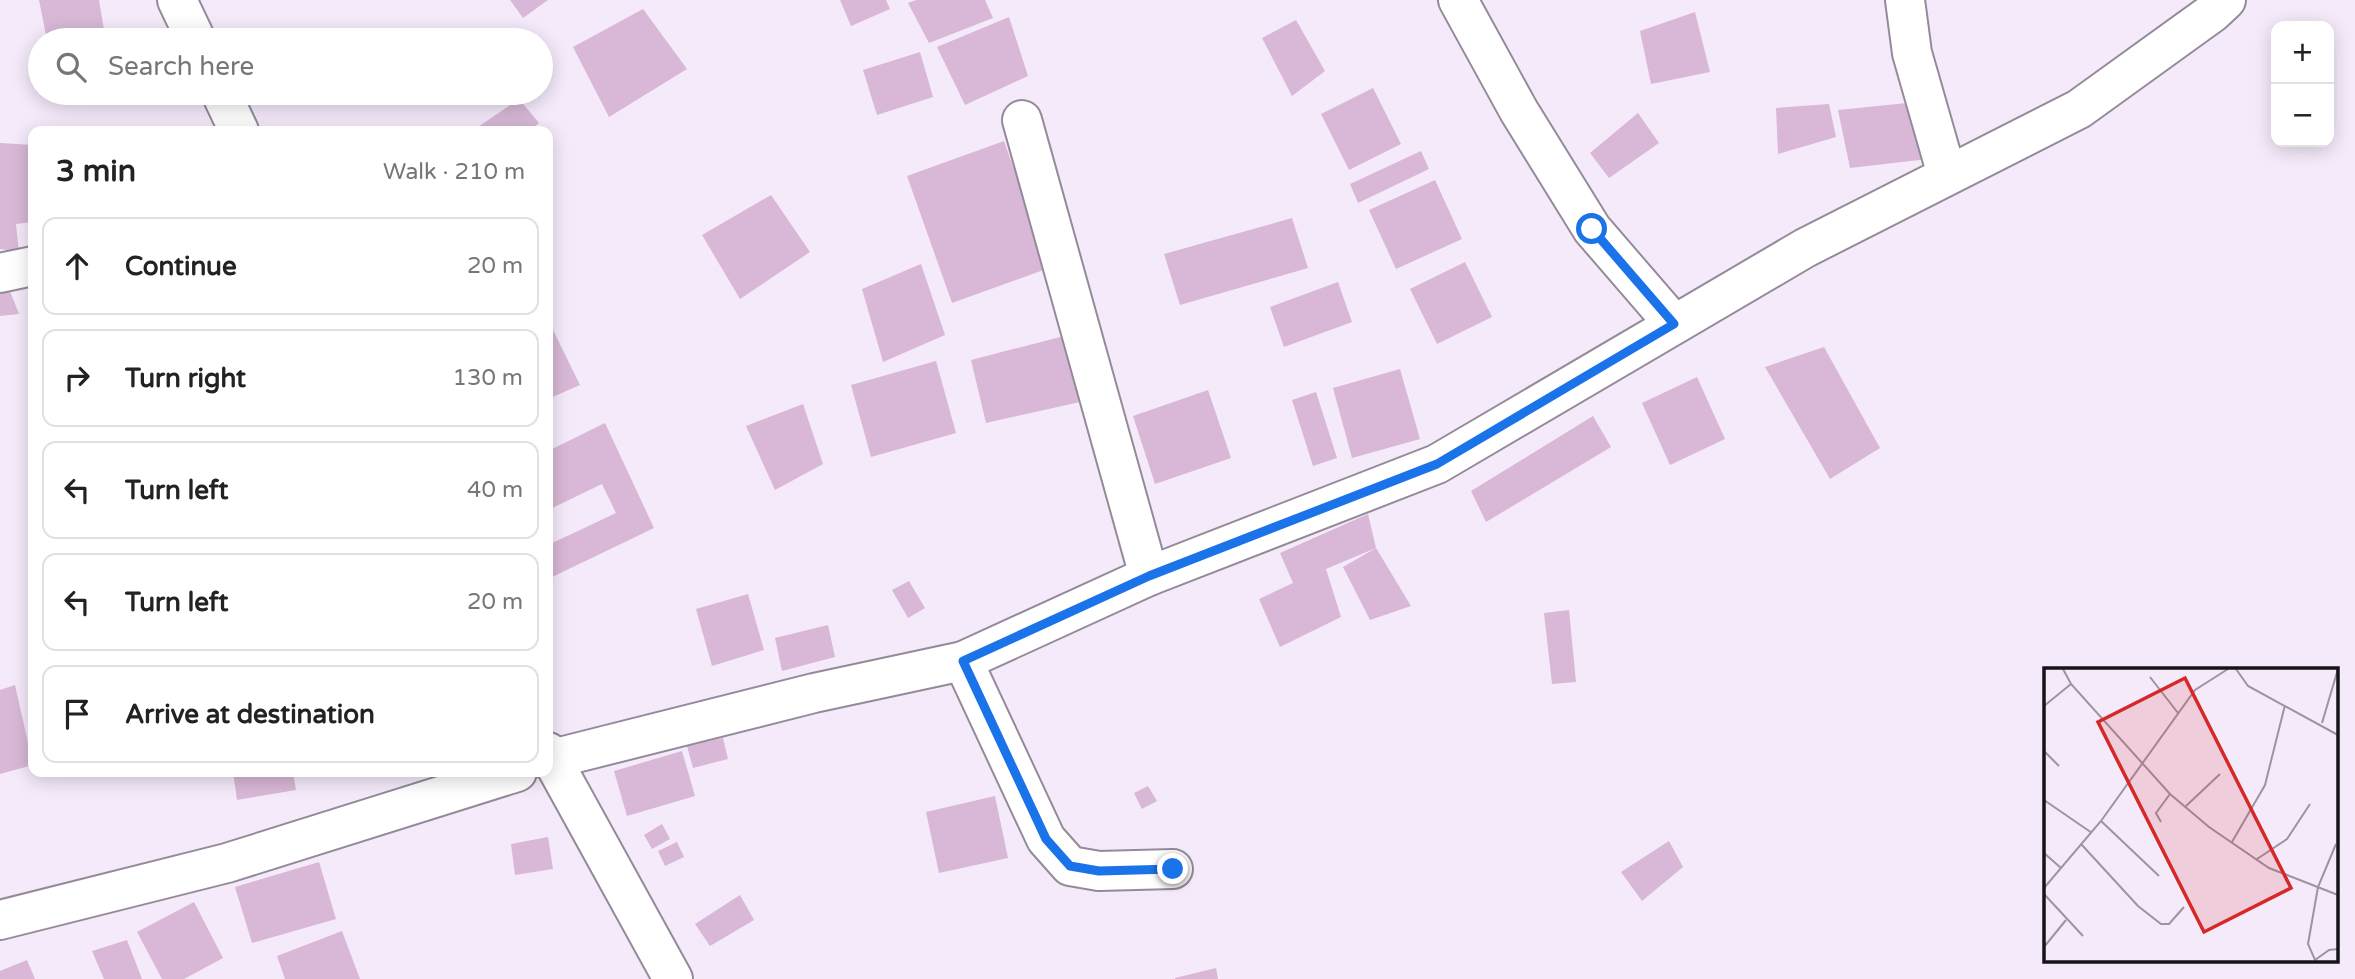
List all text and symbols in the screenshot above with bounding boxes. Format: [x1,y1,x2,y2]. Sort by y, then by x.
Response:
map controls [2271,21,2334,147]
button: + [2271,21,2334,84]
search box [28,28,553,105]
icon: search [52,48,90,86]
text: Search here [108,51,254,82]
button: − [2271,84,2334,147]
text: 3 min [56,153,136,190]
text: Walk · 210 m [383,158,525,186]
route start [1576,213,1607,244]
icon: ahead [58,247,96,285]
text: Continue [125,251,237,282]
text: 20 m [467,252,523,280]
icon: right [58,359,96,397]
text: Turn right [125,363,246,394]
text: 130 m [453,364,523,392]
icon: left [58,471,96,509]
text: Turn left [125,475,228,506]
text: 40 m [467,476,523,504]
icon: left [58,583,96,621]
text: Turn left [125,587,228,618]
text: 20 m [467,588,523,616]
inset map [2044,668,2338,962]
icon: arrive [58,695,96,733]
text: Arrive at destination [125,699,375,730]
route end [1157,853,1188,884]

